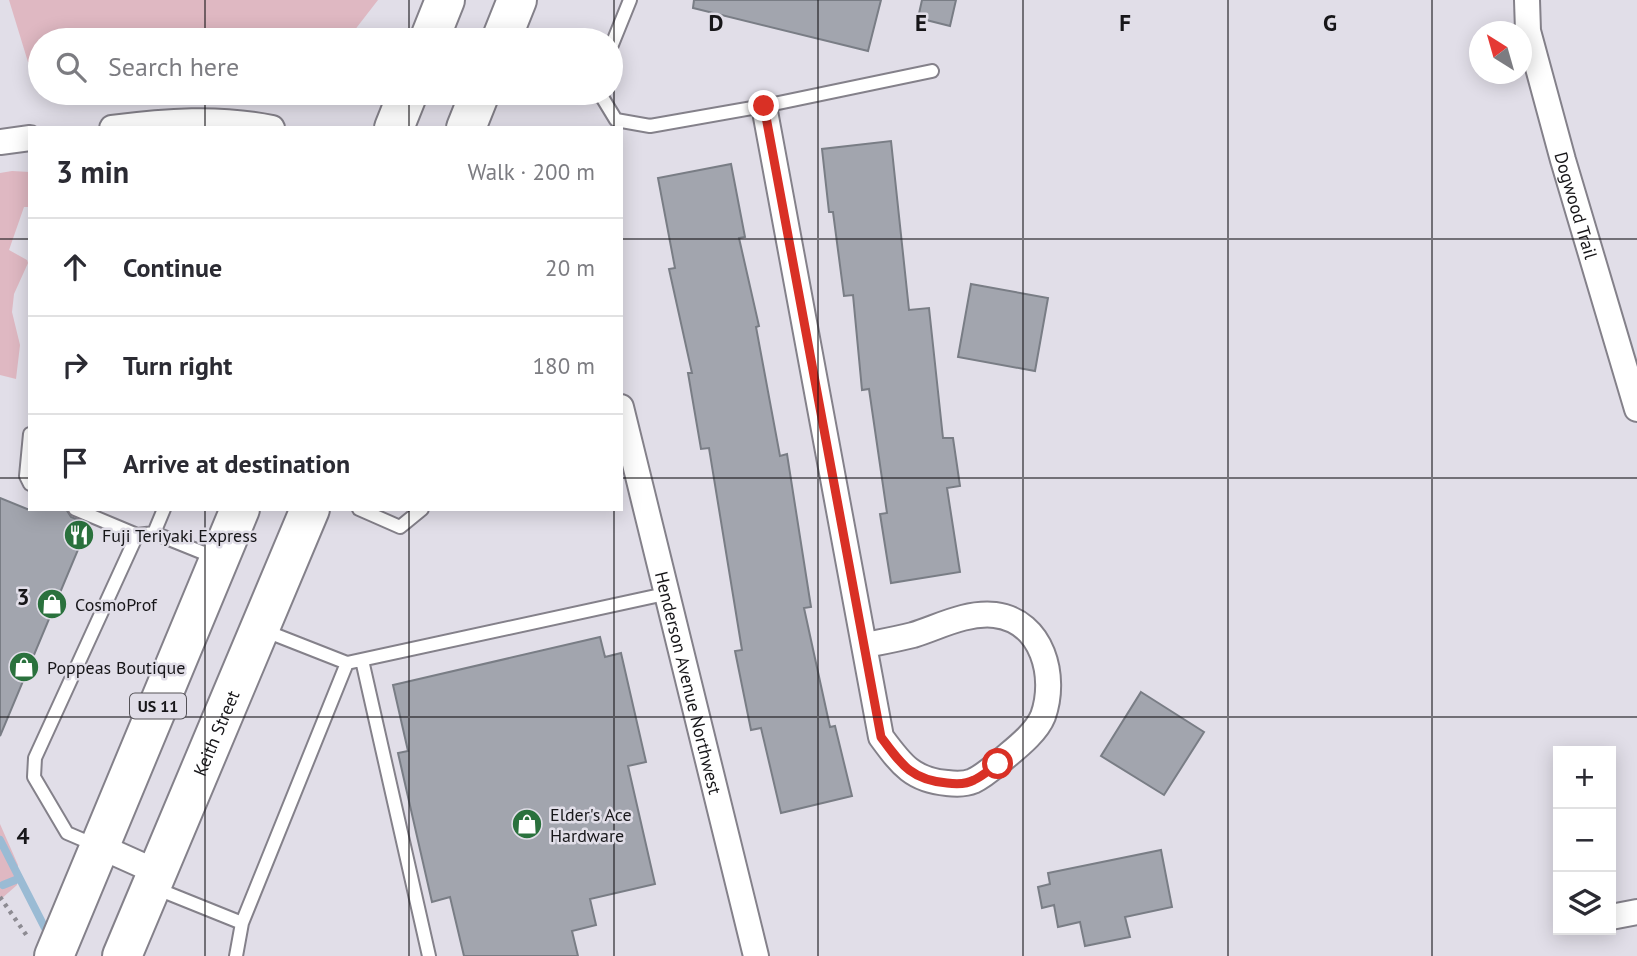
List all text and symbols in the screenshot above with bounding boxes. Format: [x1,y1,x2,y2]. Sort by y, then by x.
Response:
text: D [709,8,723,37]
text: E [915,8,927,37]
text: F [1119,8,1131,37]
text: G [1323,8,1337,37]
north arrow [1469,21,1532,84]
search box [28,28,623,105]
icon: search [52,48,90,86]
text: Search here [108,50,239,83]
route end [748,90,779,121]
street label: Dogwood Trail [1550,149,1603,262]
text: 3 min [56,152,129,191]
text: Walk · 200 m [468,157,595,186]
icon: ahead [56,248,94,286]
text: Continue [123,251,222,284]
text: 20 m [545,253,595,282]
icon: right [56,346,94,384]
text: Turn right [123,349,232,382]
text: 180 m [533,351,595,380]
icon: arrive [56,444,94,482]
text: Arrive at destination [123,447,350,480]
restaurant icon: Fuji Teriyaki Express [62,518,96,552]
place label: Fuji Teriyaki Express [102,524,257,547]
street label: Henderson Avenue Northwest [650,569,727,797]
text: 3 [16,582,30,611]
shop icon: CosmoProf [35,587,69,621]
place label: CosmoProf [75,593,158,616]
shop icon: Poppeas Boutique [7,650,41,684]
place label: Poppeas Boutique [47,656,185,679]
street label: Keith Street [188,687,244,779]
road number: US 11 [130,694,186,719]
map controls [1553,746,1616,935]
button: + [1553,746,1616,809]
route start [982,748,1013,779]
place label: Elder's Ace Hardware [550,803,632,847]
shop icon: Elder's Ace Hardware [510,807,544,841]
button: − [1553,809,1616,872]
text: 4 [16,821,30,850]
button: layers [1553,872,1616,935]

